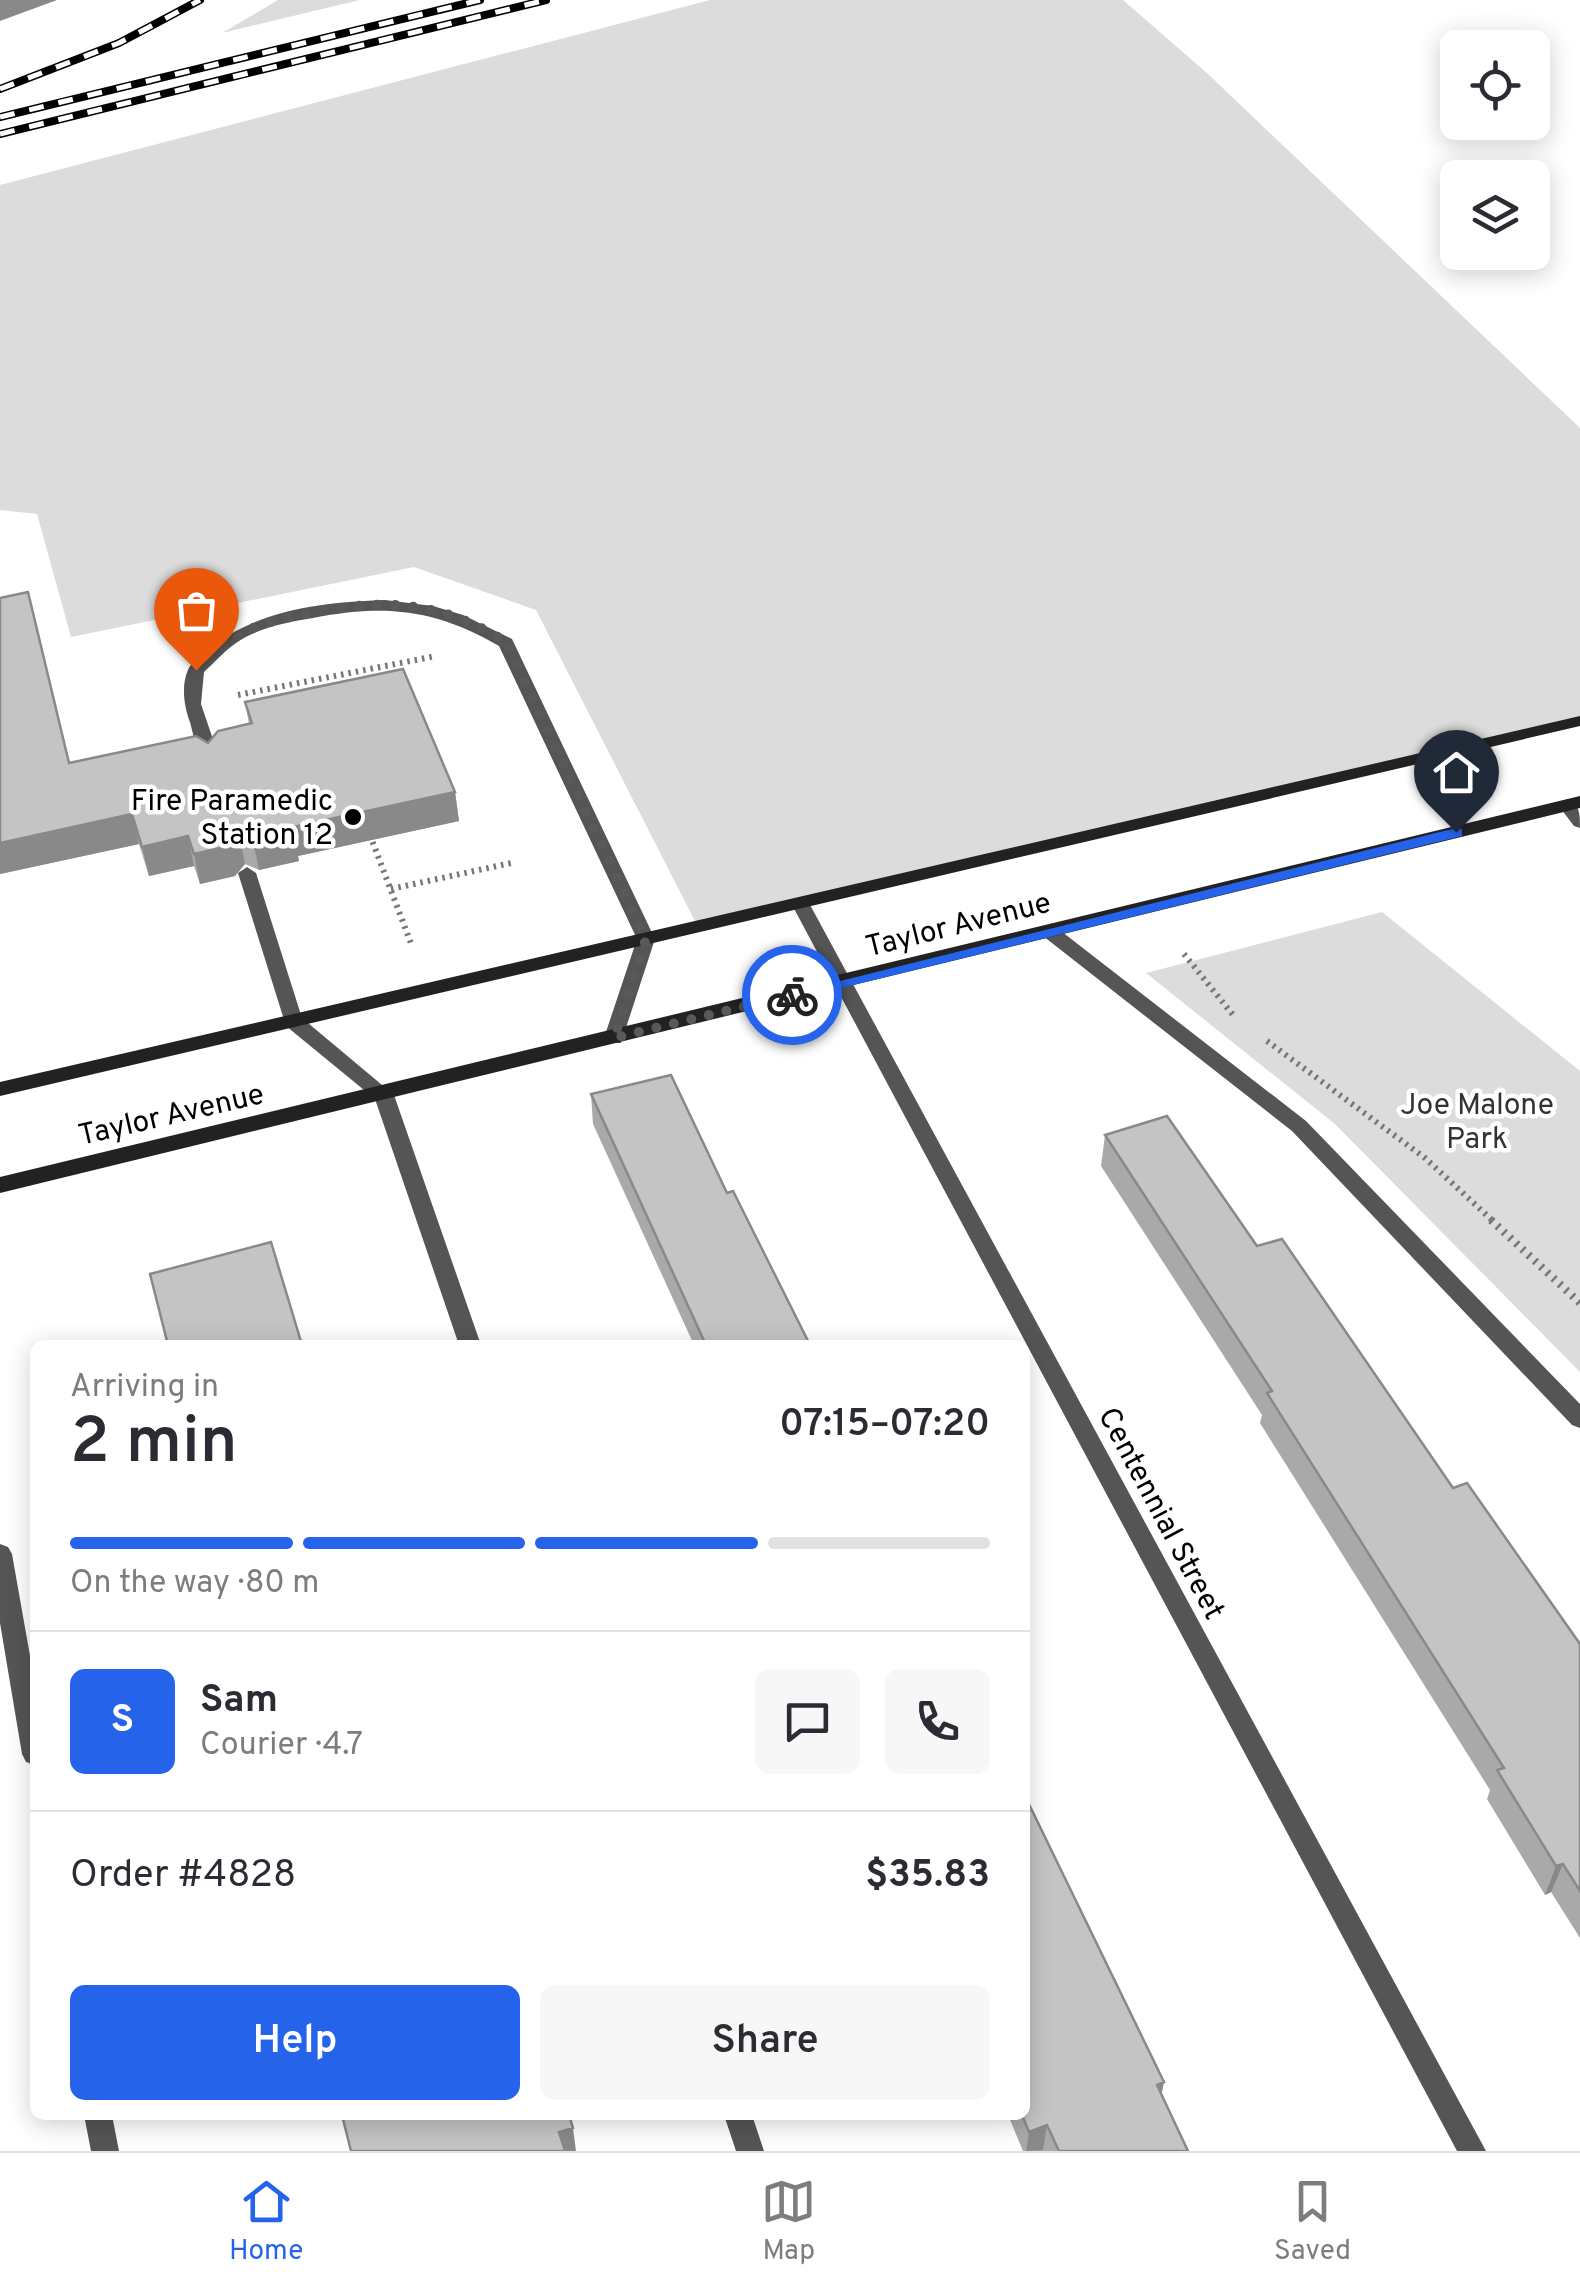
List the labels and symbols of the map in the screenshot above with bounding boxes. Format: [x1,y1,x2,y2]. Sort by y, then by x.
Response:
pin [154,568,239,671]
pin [1414,730,1499,833]
place label: Fire Paramedic Station 12 [131,784,333,855]
marker: Fire Paramedic Station 12 [342,806,364,828]
street label: Taylor Avenue [862,886,1055,967]
courier [742,945,842,1045]
street label: Taylor Avenue [75,1077,268,1156]
park label: Joe Malone Park [1400,1088,1554,1159]
street label: Centennial Street [1088,1402,1231,1627]

